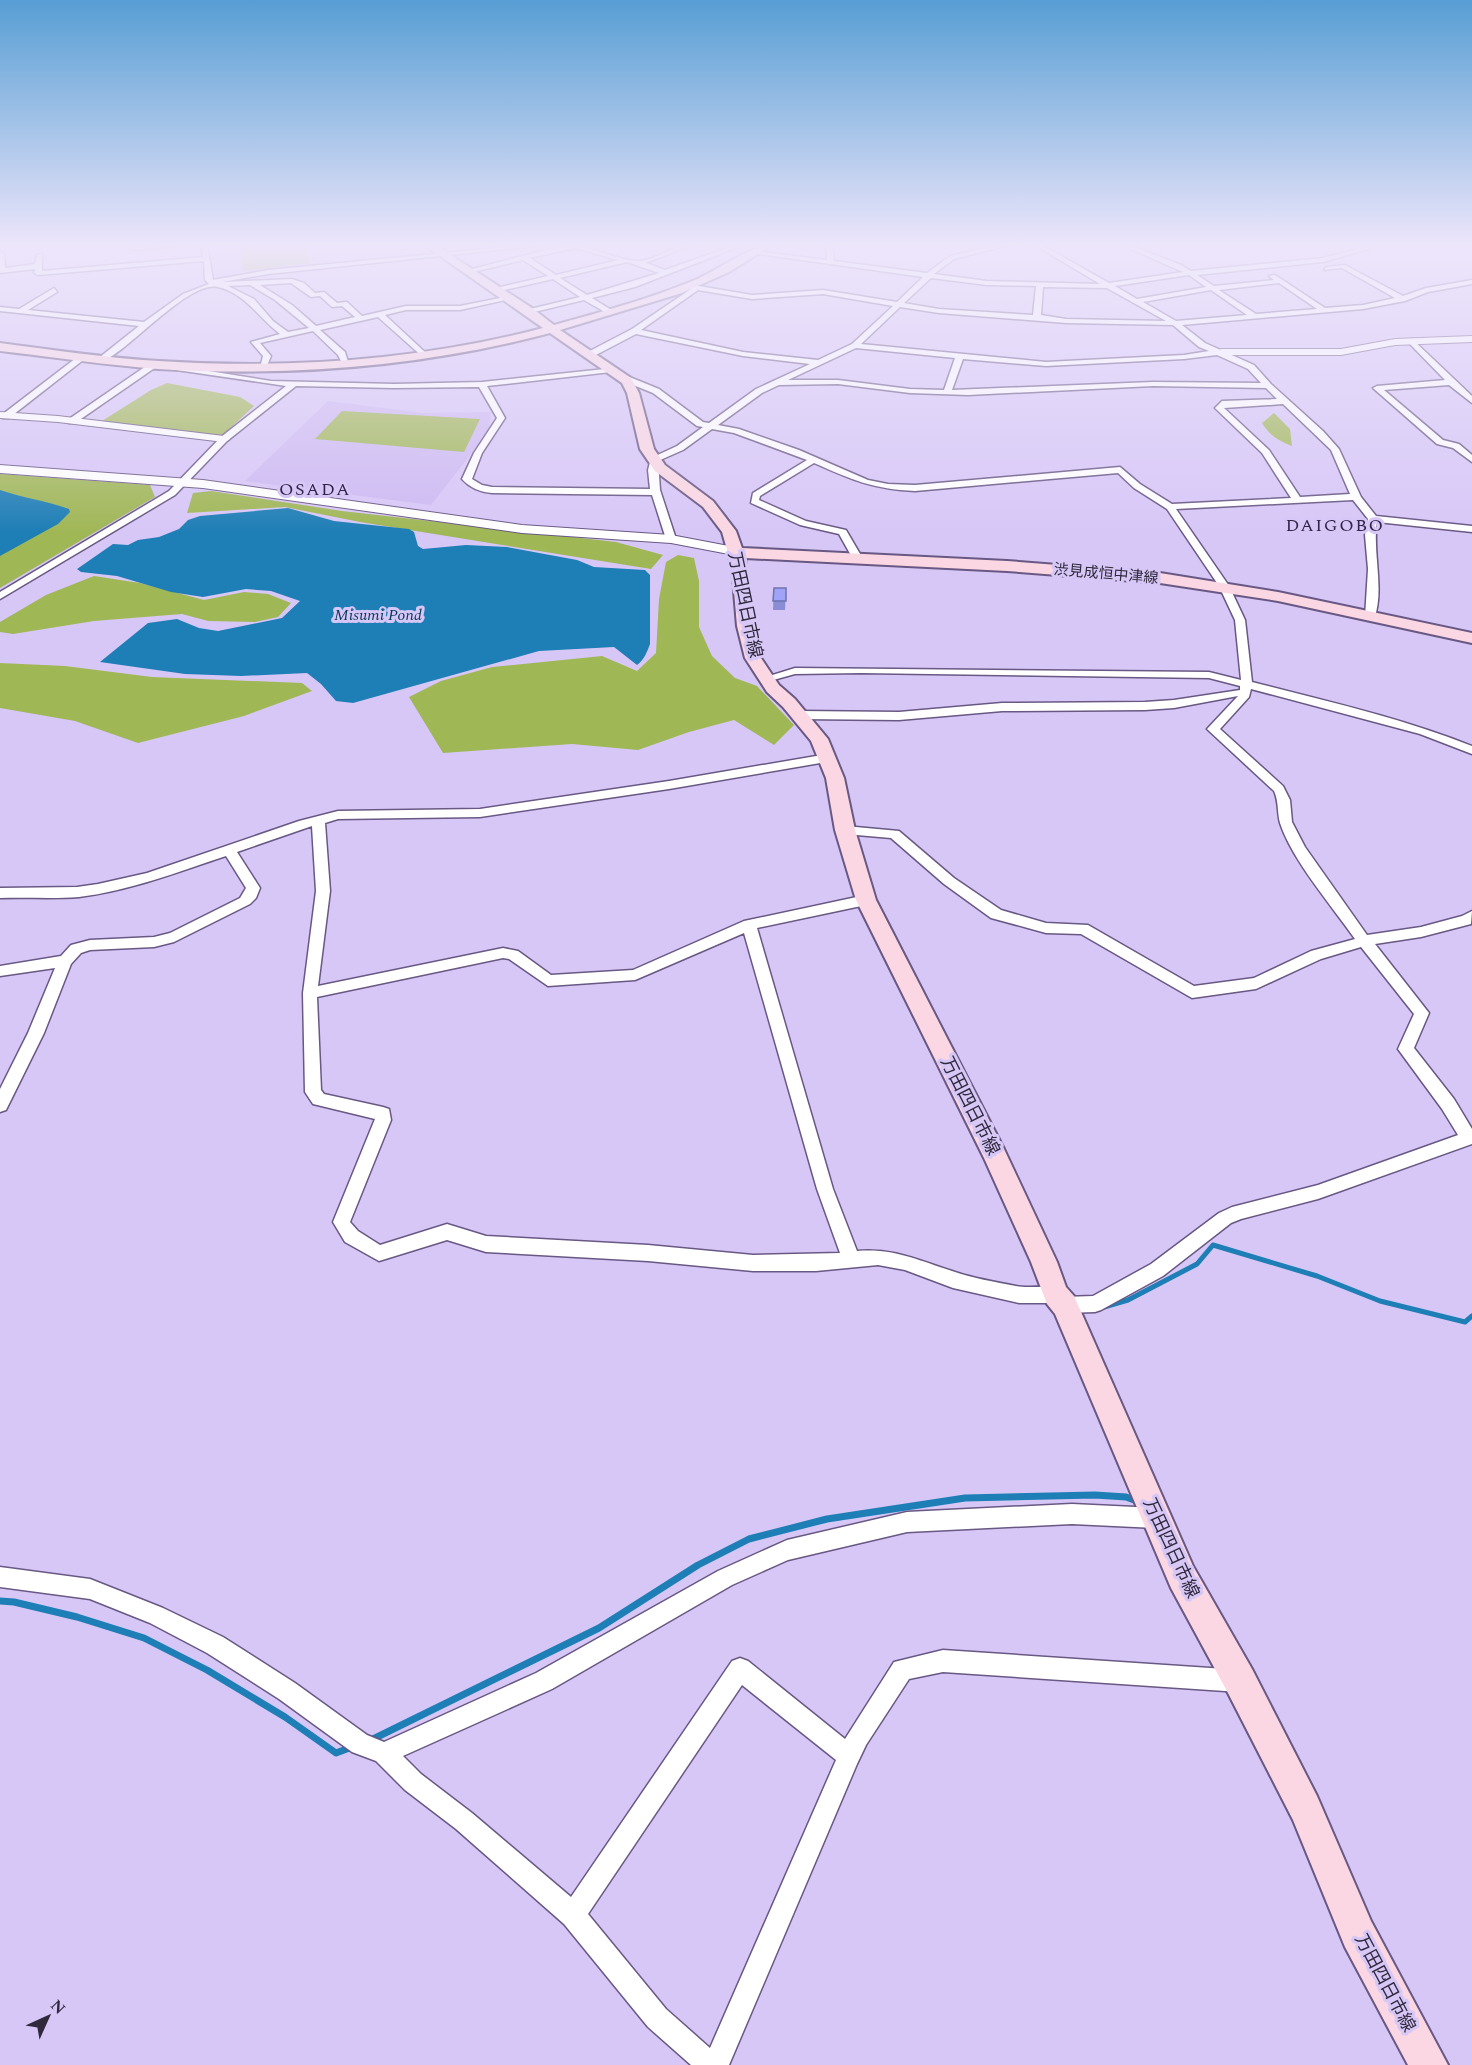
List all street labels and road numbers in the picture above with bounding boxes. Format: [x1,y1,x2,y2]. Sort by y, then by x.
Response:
street label: 万田四日市線 [721,549,769,661]
street label: 渋見成恒中津線 [1053,558,1159,590]
street label: 万田四日市線 [933,1052,1007,1160]
street label: 万田四日市線 [1136,1493,1206,1603]
street label: 万田四日市線 [1348,1929,1422,2037]

